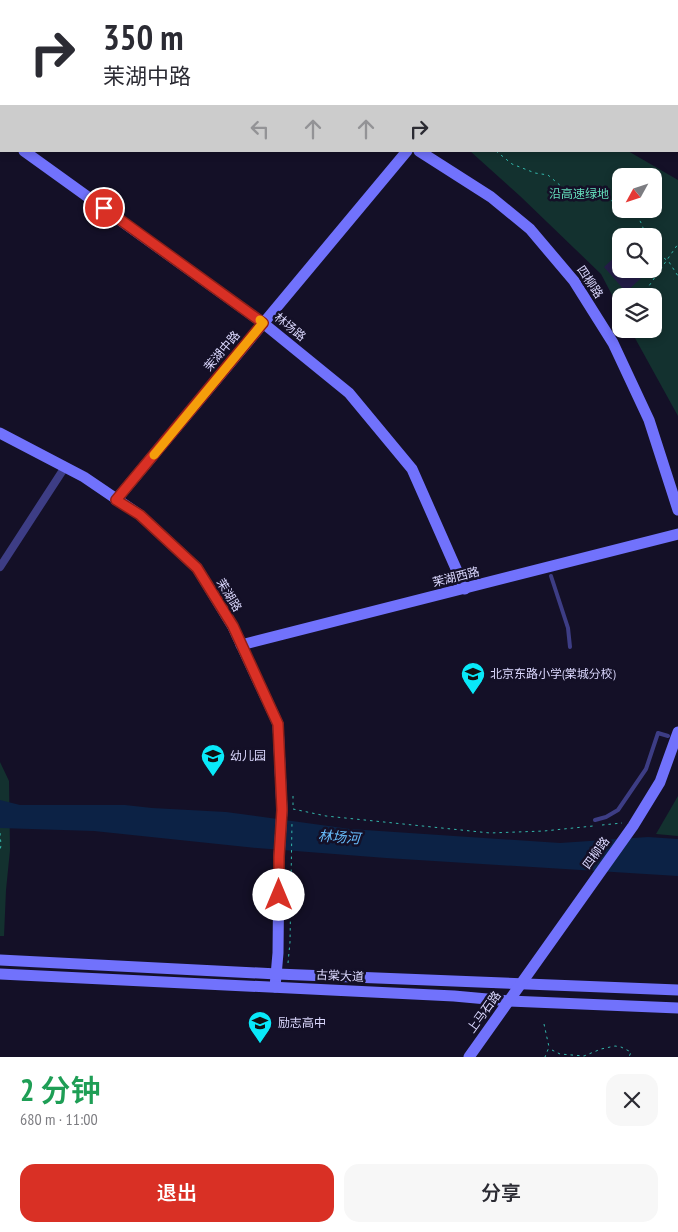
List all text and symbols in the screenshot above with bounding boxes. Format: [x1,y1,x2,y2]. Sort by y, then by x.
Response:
text: 350 m [103,14,184,60]
icon: right [20,20,85,85]
text: 茉湖中路 [103,62,191,90]
icon: left [246,115,274,143]
icon: ahead [299,115,327,143]
icon: ahead [352,115,380,143]
icon: right [405,115,433,143]
north arrow [612,168,662,218]
map controls [612,168,662,338]
park label: 沿高速绿地 [549,186,609,201]
pin [83,187,125,229]
icon: arrive [90,194,118,222]
button: search [612,228,662,278]
street label: 四柳路 [574,263,607,301]
button: layers [612,288,662,338]
street label: 林场路 [272,309,309,344]
street label: 茉湖中路 [200,327,243,374]
street label: 茉湖西路 [431,563,481,590]
street label: 茉湖路 [214,575,245,614]
school or university icon: 北京东路小学(棠城分校) [460,661,486,695]
place label: 北京东路小学(棠城分校) [490,666,616,681]
school or university icon: 幼儿园 [200,743,226,777]
place label: 幼儿园 [230,748,266,763]
water label: 林场河 [317,827,364,848]
street label: 四柳路 [579,834,612,872]
position arrow [252,868,304,920]
street label: 古棠大道 [316,967,364,984]
street label: 上马石路 [463,988,504,1036]
school or university icon: 励志高中 [247,1010,273,1044]
place label: 励志高中 [278,1015,326,1030]
text: 2 分钟 [20,1070,101,1109]
button: close [606,1074,658,1126]
text: 680 m · 11:00 [20,1109,98,1129]
button: 退出 [20,1164,334,1222]
button: 分享 [344,1164,658,1222]

